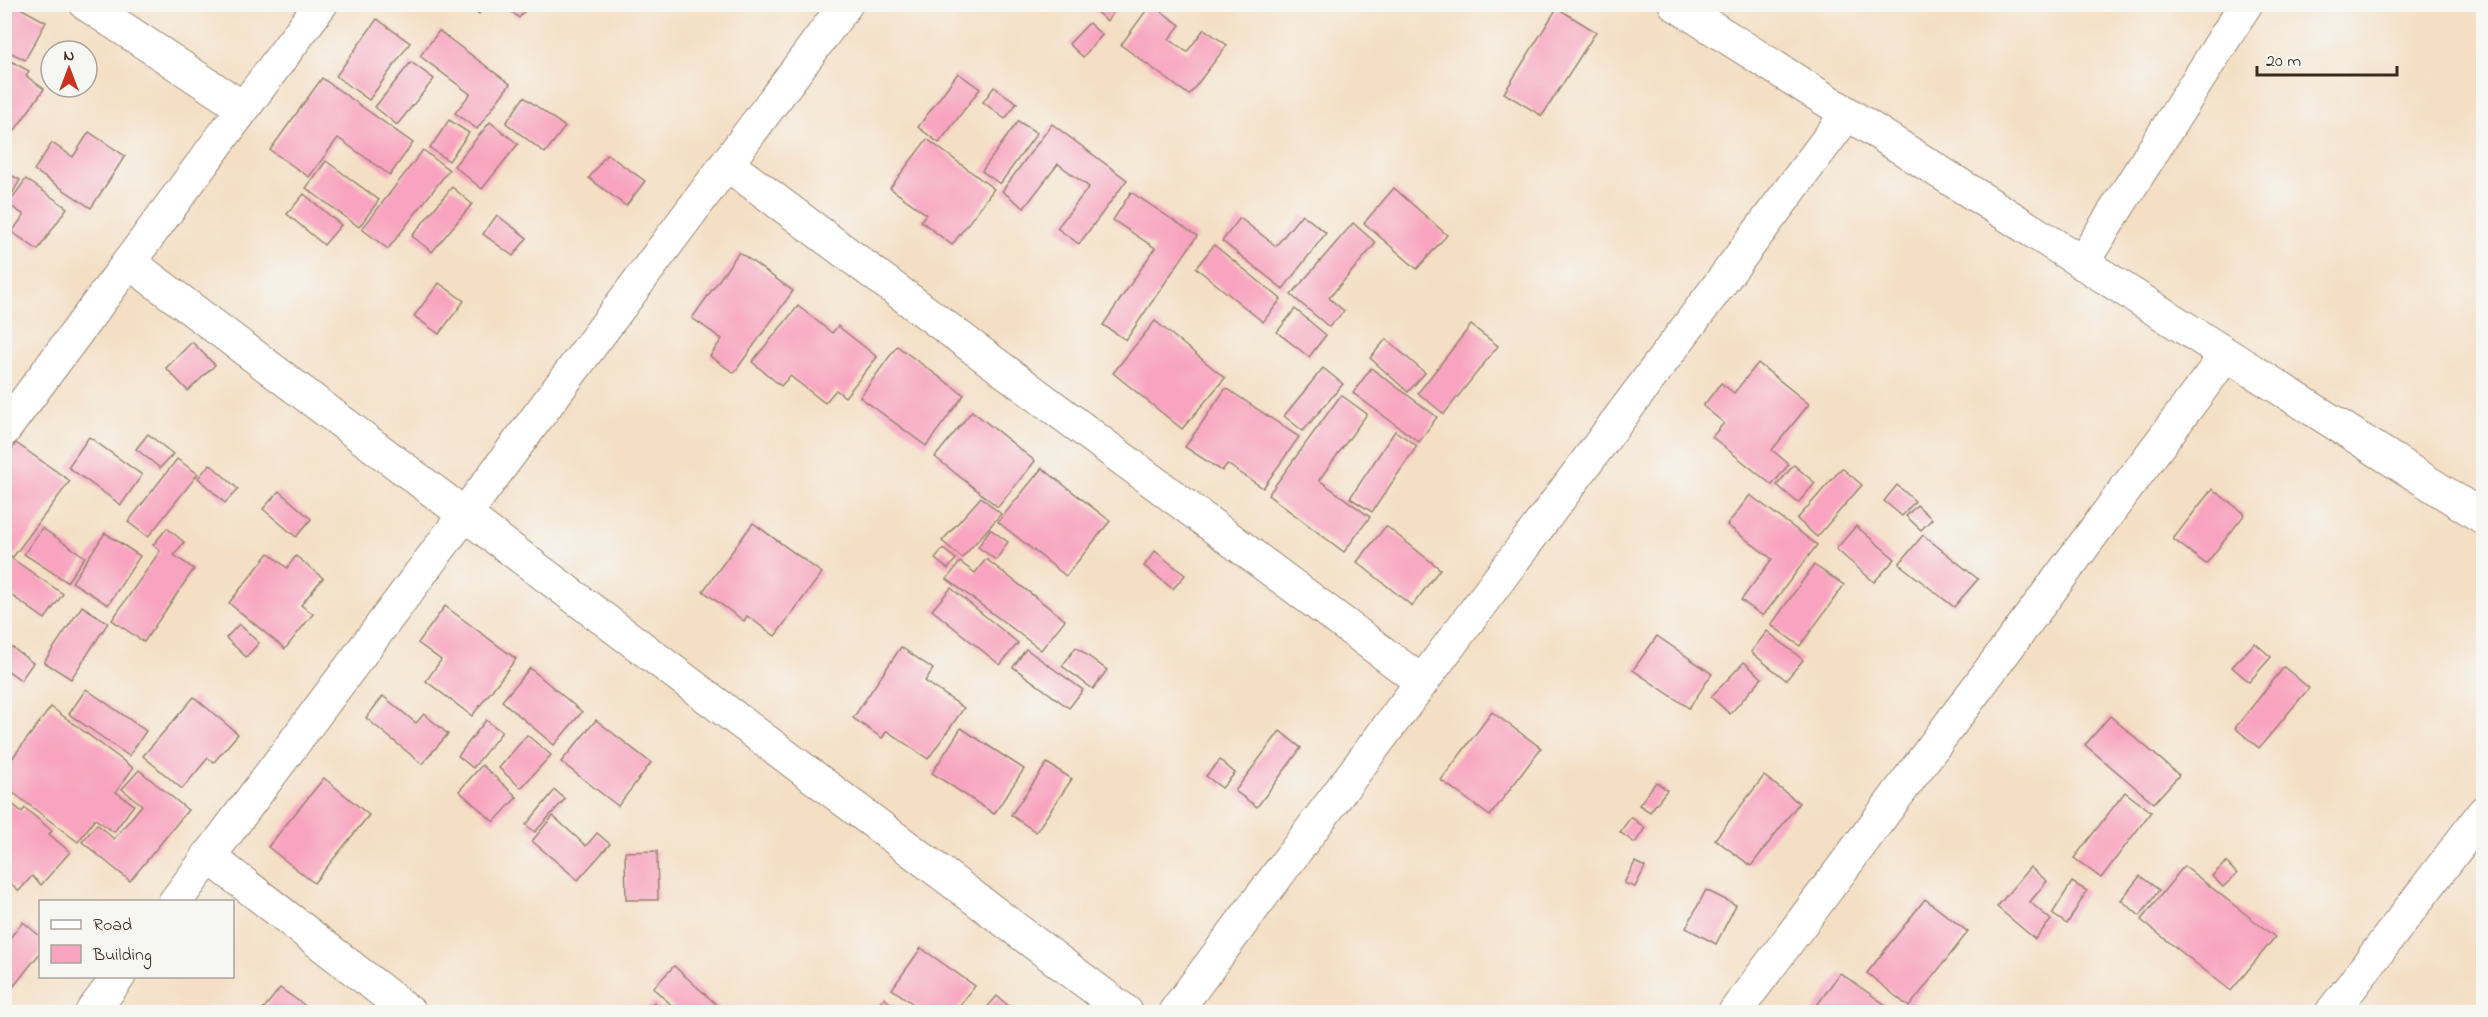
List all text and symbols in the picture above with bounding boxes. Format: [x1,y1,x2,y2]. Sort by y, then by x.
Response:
north arrow [39,39,99,99]
scale bar [2257,39,2396,77]
text: N [64,44,75,68]
text: 20 m [2266,49,2301,75]
legend [39,900,234,978]
text: Road [93,913,132,939]
text: Building [92,943,152,970]

